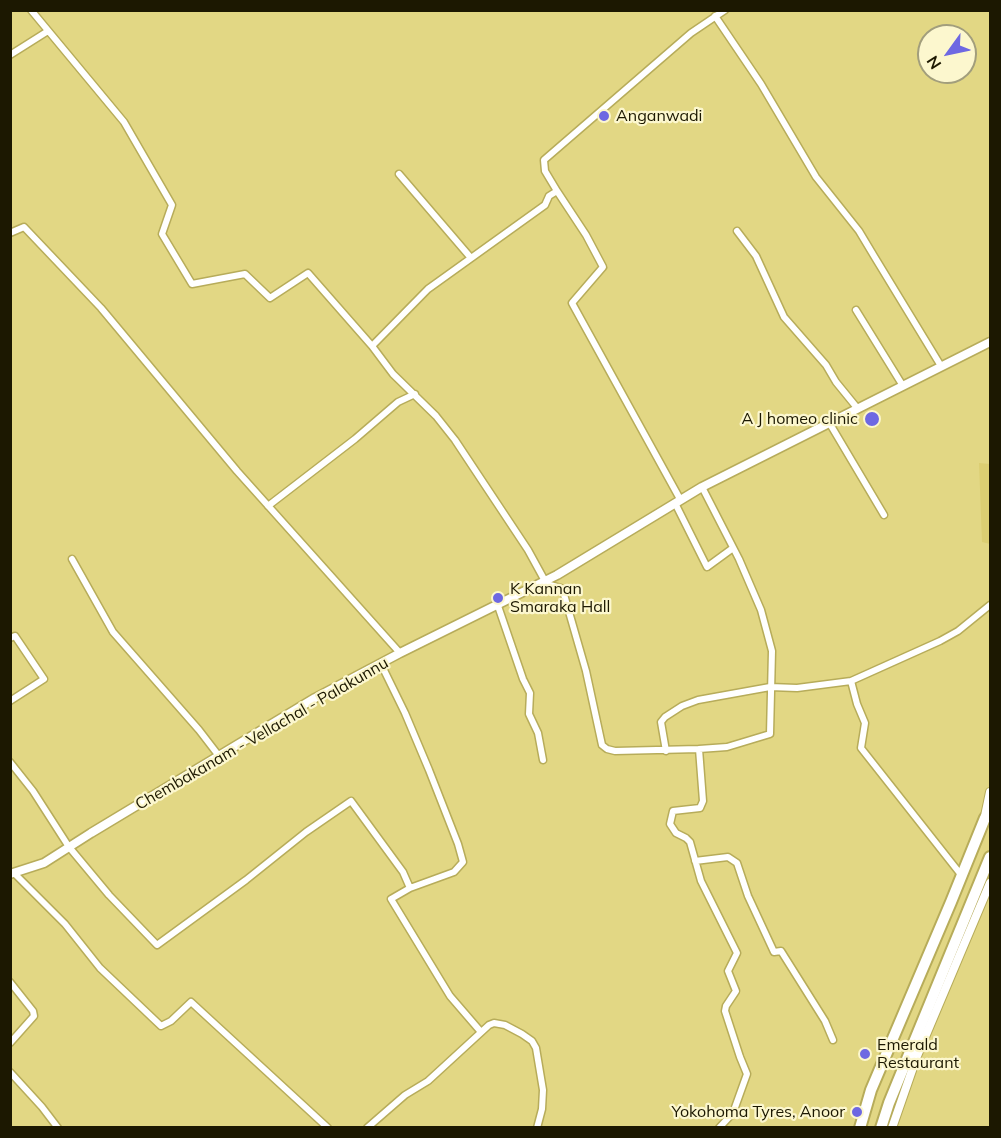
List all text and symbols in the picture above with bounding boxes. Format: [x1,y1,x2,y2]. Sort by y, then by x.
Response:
north arrow [917,24,977,84]
text: N [922,52,945,73]
place label: Anganwadi [616,106,702,126]
marker: Anganwadi [597,109,611,123]
place label: A J homeo clinic [741,409,858,429]
marker: A J homeo clinic [863,410,881,428]
place label: K Kannan Smaraka Hall [510,579,610,617]
marker: K Kannan Smaraka Hall [491,591,505,605]
street label: Chembakanam - Vellachal - Palakunnu [132,653,392,815]
place label: Emerald Restaurant [877,1035,959,1073]
marker: Emerald Restaurant [858,1047,872,1061]
place label: Yokohoma Tyres, Anoor [671,1102,845,1122]
marker: Yokohoma Tyres, Anoor [850,1105,864,1119]

